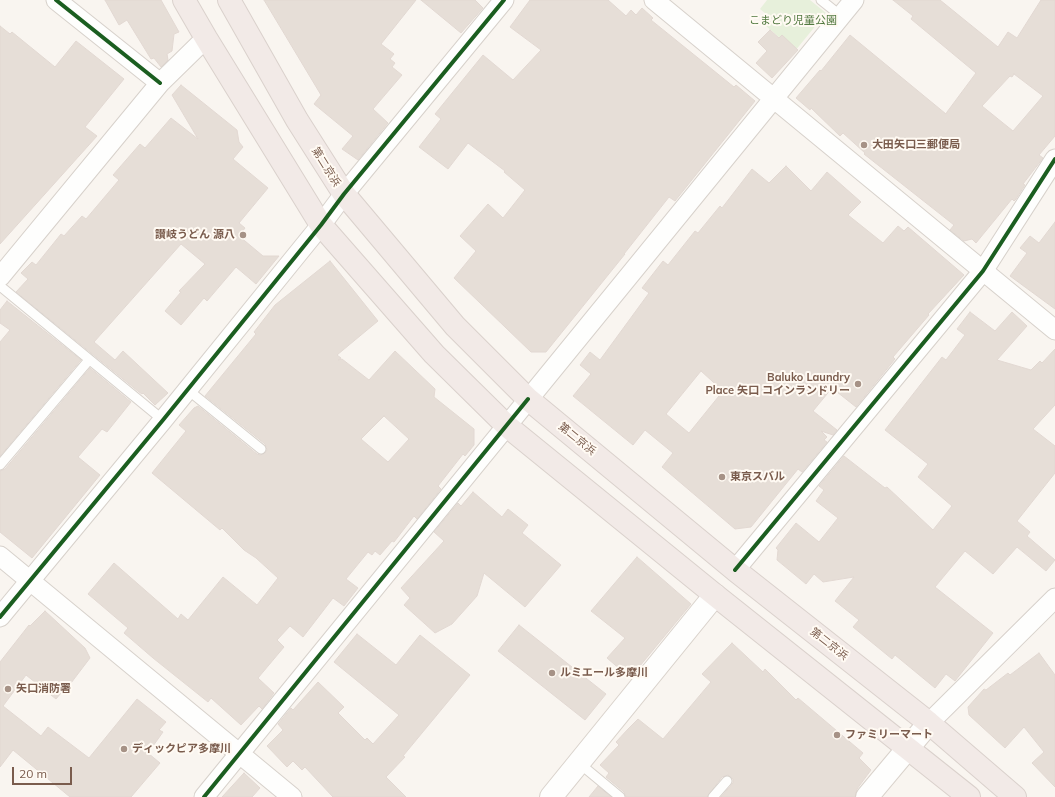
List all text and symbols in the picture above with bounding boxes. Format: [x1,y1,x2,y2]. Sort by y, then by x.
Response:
park label: こまどり児童公園 [749,14,837,28]
place label: 大田矢口三郵便局 [872,138,960,152]
marker: 大田矢口三郵便局 [859,140,869,150]
street label: 第二京浜 [309,145,343,189]
place label: 讃岐うどん 源八 [155,228,235,242]
marker: 讃岐うどん 源八 [238,230,248,240]
place label: Baluko Laundry Place 矢口 コインランドリー [705,371,850,397]
marker: Baluko Laundry Place 矢口 コインランドリー [853,379,863,389]
street label: 第二京浜 [556,420,598,458]
place label: 東京スバル [730,470,785,484]
marker: 東京スバル [717,472,727,482]
street label: 第二京浜 [808,625,850,663]
place label: ルミエール多摩川 [560,666,648,680]
marker: ルミエール多摩川 [547,668,557,678]
place label: 矢口消防署 [16,682,71,696]
marker: 矢口消防署 [3,684,13,694]
place label: ファミリーマート [845,728,933,742]
marker: ファミリーマート [832,730,842,740]
place label: ディックピア多摩川 [132,742,231,756]
marker: ディックピア多摩川 [119,744,129,754]
scale bar [14,759,74,785]
text: 20 m [19,766,47,781]

